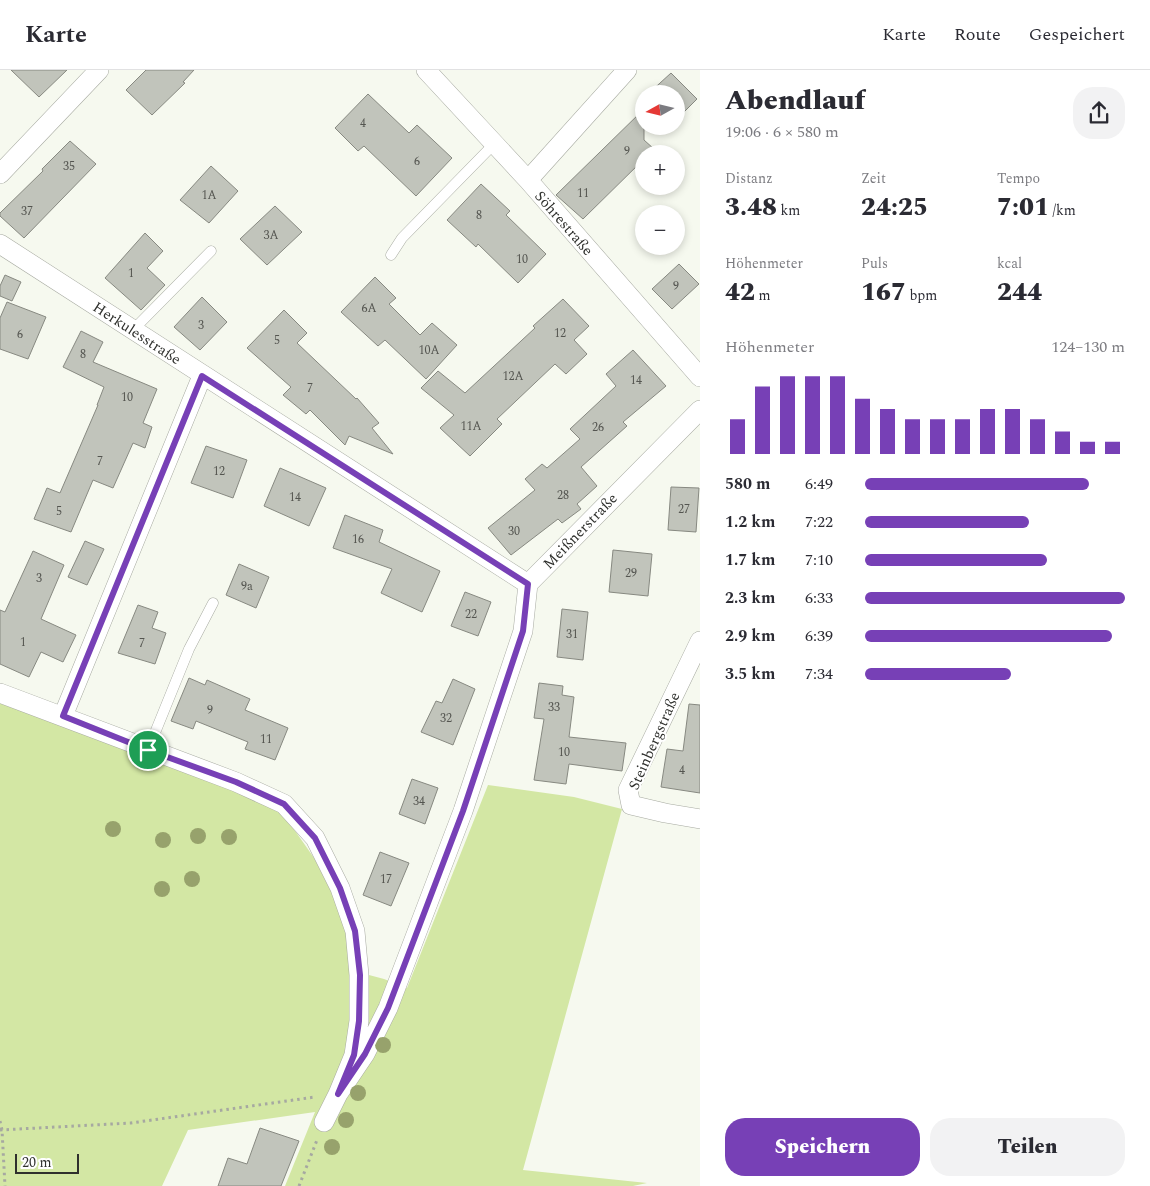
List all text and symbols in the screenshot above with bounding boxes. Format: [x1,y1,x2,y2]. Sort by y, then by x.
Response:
text: Karte [25,17,87,53]
text: Karte [882,21,926,48]
text: Route [954,21,1001,48]
text: Gespeichert [1029,21,1125,48]
text: Abendlauf [725,79,865,122]
north arrow [635,85,685,135]
map controls [635,85,685,255]
button: share [1073,87,1125,139]
house number: 4 [360,114,366,133]
text: 19:06 · 6 × 580 m [725,120,839,144]
house number: 9 [624,142,630,161]
button: + [635,145,685,195]
house number: 6 [414,152,420,171]
house number: 35 [63,157,75,176]
text: Distanz [725,168,773,189]
text: Zeit [861,168,886,189]
text: Tempo [997,168,1040,189]
house number: 11 [577,184,589,203]
house number: 1A [201,186,217,205]
street label: Söhrestraße [529,186,598,261]
text: 3.48 [725,189,777,227]
text: 24:25 [861,189,928,227]
text: 7:01 [997,189,1049,227]
text: km [777,200,800,221]
text: /km [1049,200,1076,221]
house number: 37 [21,202,33,221]
button: − [635,205,685,255]
house number: 8 [476,206,482,225]
house number: 3A [263,226,279,245]
house number: 10 [516,250,528,269]
text: Höhenmeter [725,253,803,274]
text: Puls [861,253,888,274]
text: kcal [997,253,1022,274]
house number: 1 [128,264,134,283]
text: 42 [725,274,755,312]
text: 167 [861,274,906,312]
text: 244 [997,274,1042,312]
house number: 9 [673,277,679,296]
text: m [755,285,771,306]
text: bpm [906,285,937,306]
street label: Herkulesstraße [88,296,186,371]
house number: 6A [361,299,377,318]
house number: 3 [198,316,204,335]
house number: 12 [554,324,566,343]
house number: 6 [17,325,23,344]
house number: 5 [274,331,280,350]
text: Höhenmeter [725,335,814,359]
text: 124–130 m [1051,335,1125,359]
house number: 10A [418,341,440,360]
house number: 8 [80,345,86,364]
house number: 12A [502,367,524,386]
house number: 14 [630,371,642,390]
house number: 7 [307,379,313,398]
house number: 10 [121,388,133,407]
house number: 11A [460,417,482,436]
house number: 26 [592,418,604,437]
house number: 7 [97,452,103,471]
house number: 12 [213,462,225,481]
text: 580 m [725,472,770,496]
text: 6:49 [805,472,833,496]
house number: 28 [557,486,569,505]
house number: 14 [289,488,301,507]
street label: Meißnerstraße [538,488,623,575]
house number: 27 [678,500,690,519]
house number: 5 [56,502,62,521]
text: 1.2 km [725,510,775,534]
text: 7:22 [805,510,833,534]
house number: 30 [508,522,520,541]
house number: 16 [352,530,364,549]
text: 1.7 km [725,548,775,572]
text: 7:10 [805,548,833,572]
house number: 29 [625,564,637,583]
house number: 3 [36,569,42,588]
house number: 9a [241,577,253,596]
text: 2.3 km [725,586,775,610]
text: 6:33 [805,586,833,610]
house number: 22 [465,605,477,624]
text: 2.9 km [725,624,775,648]
text: 6:39 [805,624,833,648]
house number: 31 [566,625,578,644]
house number: 1 [20,633,26,652]
house number: 7 [139,634,145,653]
text: 3.5 km [725,662,775,686]
text: 7:34 [805,662,833,686]
street label: Steinbergstraße [623,688,686,794]
house number: 33 [548,698,560,717]
house number: 9 [207,701,213,720]
house number: 32 [440,709,452,728]
pin [127,729,169,771]
house number: 11 [260,730,272,749]
icon: arrive [134,736,162,764]
house number: 10 [558,743,570,762]
house number: 4 [679,761,685,780]
house number: 34 [413,792,425,811]
house number: 17 [380,870,392,889]
button: Speichern [725,1118,920,1176]
button: Teilen [930,1118,1125,1176]
scale bar [15,1151,79,1174]
text: 20 m [22,1152,52,1173]

